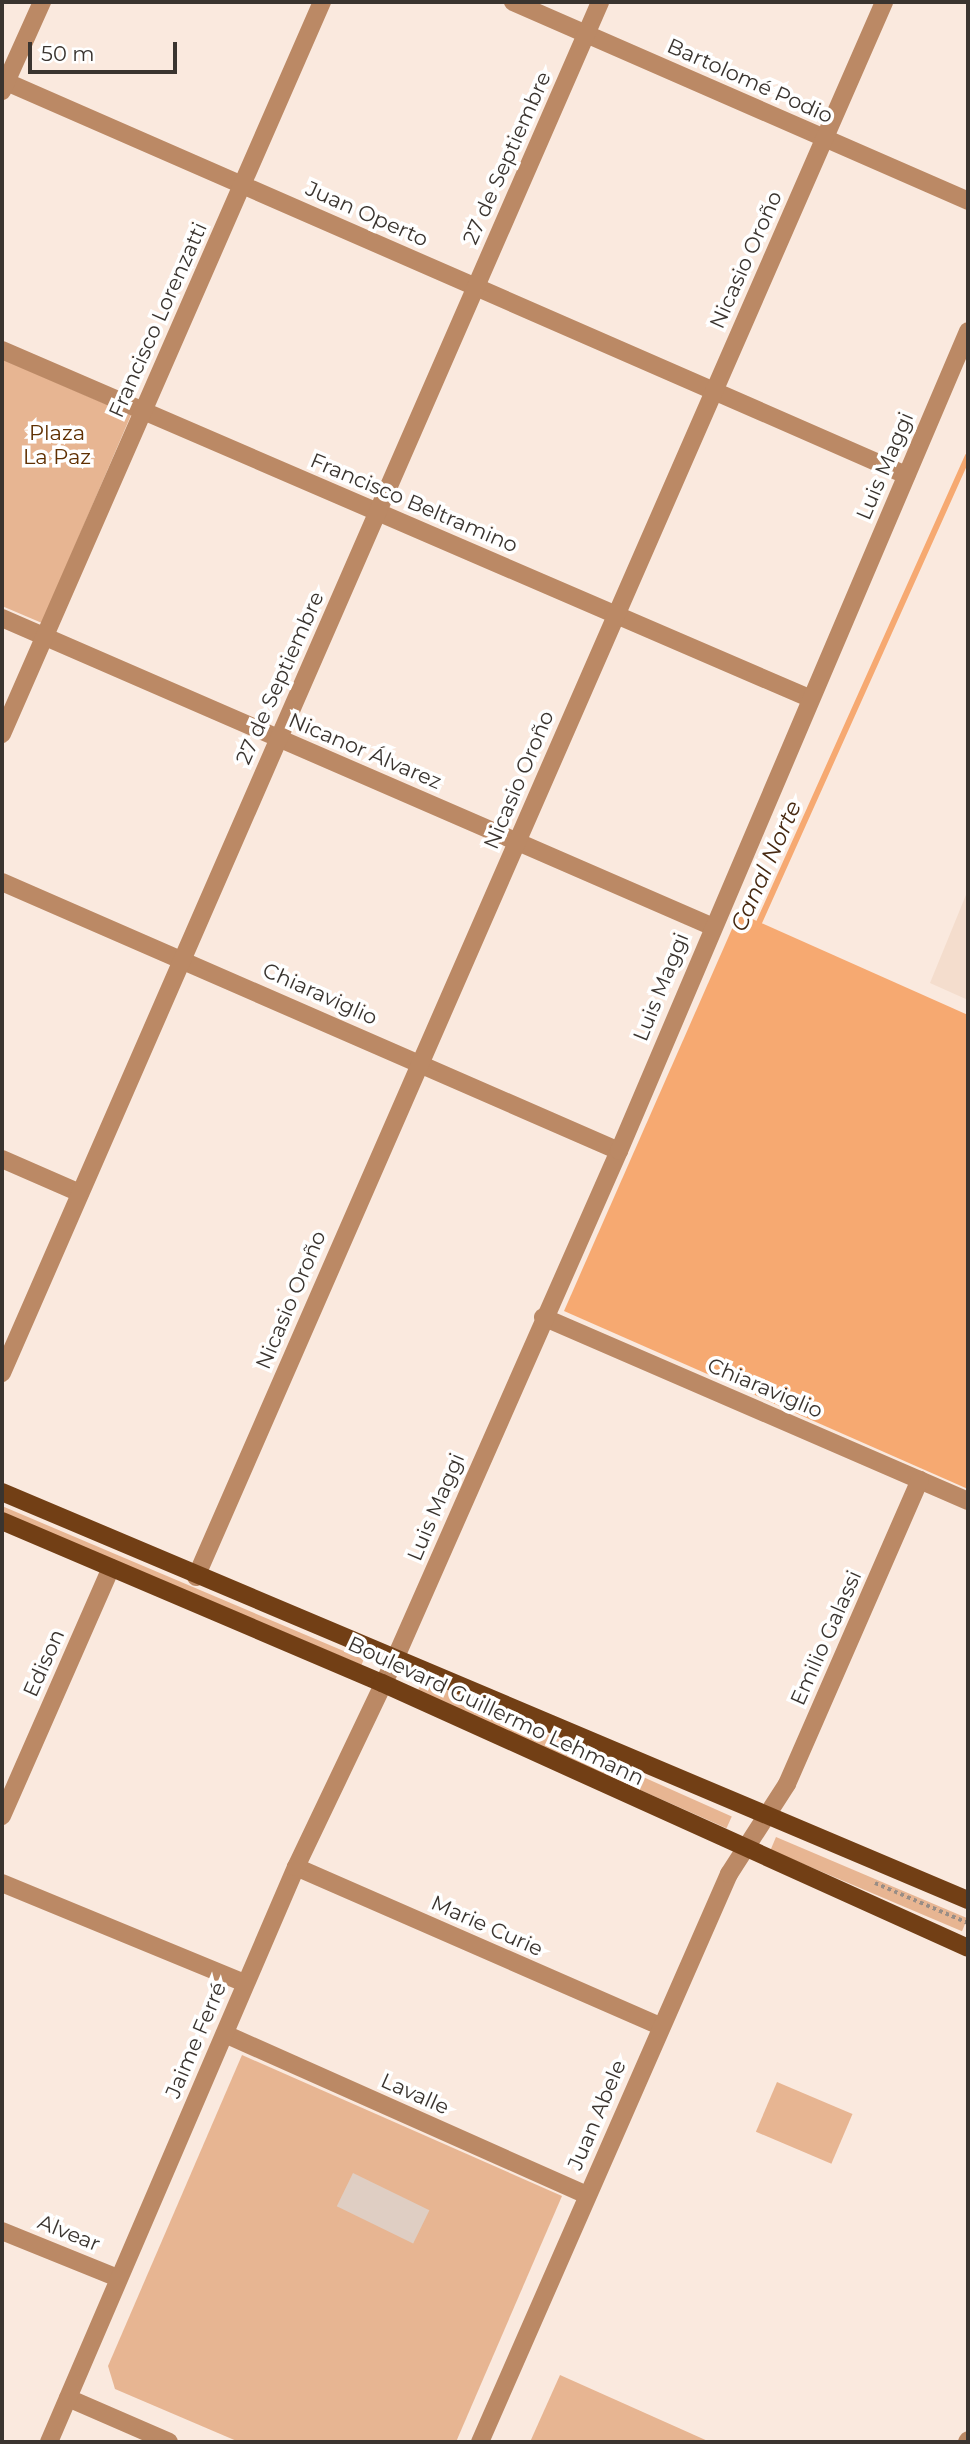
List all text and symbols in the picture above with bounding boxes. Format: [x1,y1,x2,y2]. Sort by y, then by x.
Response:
scale bar [32,28,180,72]
street label: Bartolomé Podio [663,33,837,129]
text: 50 m [41,41,95,66]
street label: 27 de Septiembre [458,68,556,248]
street label: Juan Operto [302,176,432,252]
street label: Nicasio Oroño [704,187,788,333]
street label: Francisco Lorenzatti [104,218,212,422]
street label: Luis Maggi [851,408,919,524]
park label: Plaza La Paz [23,420,91,470]
street label: Francisco Beltramino [307,448,521,558]
street label: 27 de Septiembre [231,588,329,768]
street label: Nicanor Álvarez [285,707,445,795]
street label: Nicasio Oroño [479,707,559,853]
water label: Canal Norte [725,796,807,936]
street label: Luis Maggi [628,929,694,1045]
street label: Chiaraviglio [259,958,381,1030]
street label: Nicasio Oroño [251,1227,331,1373]
street label: Chiaraviglio [704,1352,826,1424]
street label: Luis Maggi [402,1449,470,1565]
street label: Emilio Galassi [785,1567,867,1709]
street label: Edison [18,1625,70,1701]
street label: Boulevard Guillermo Lehmann [344,1631,648,1791]
street label: Marie Curie [427,1890,547,1962]
street label: Jaime Ferré [160,1978,232,2102]
street label: Juan Abele [563,2056,631,2174]
street label: Lavalle [377,2068,453,2120]
street label: Alvear [34,2209,104,2257]

